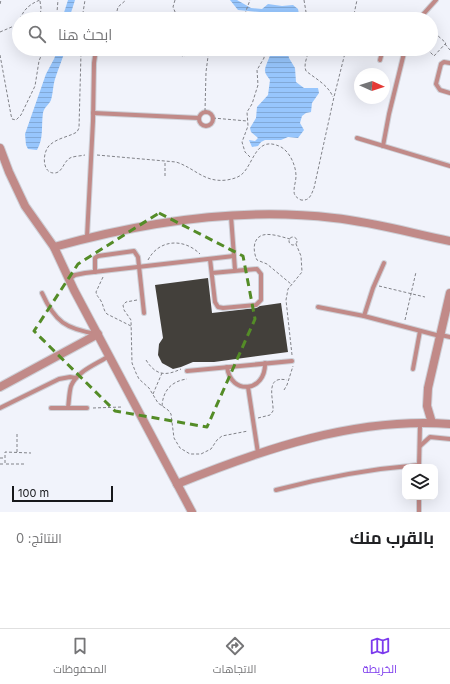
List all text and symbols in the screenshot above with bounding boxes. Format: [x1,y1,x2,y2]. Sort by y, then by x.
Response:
search box [12,12,438,56]
icon: search [26,23,48,45]
text: ابحث هنا [58,25,112,44]
north arrow [354,68,390,104]
map controls [402,464,438,500]
button: layers [402,464,438,500]
scale bar [12,484,113,503]
text: 100 m [18,486,49,500]
text: بالقرب منك [350,528,434,548]
text: النتائج: 0 [16,530,62,546]
tab: المحفوظات [53,635,107,679]
tab: الاتجاهات [213,635,256,679]
tab: الخريطة [363,635,397,679]

